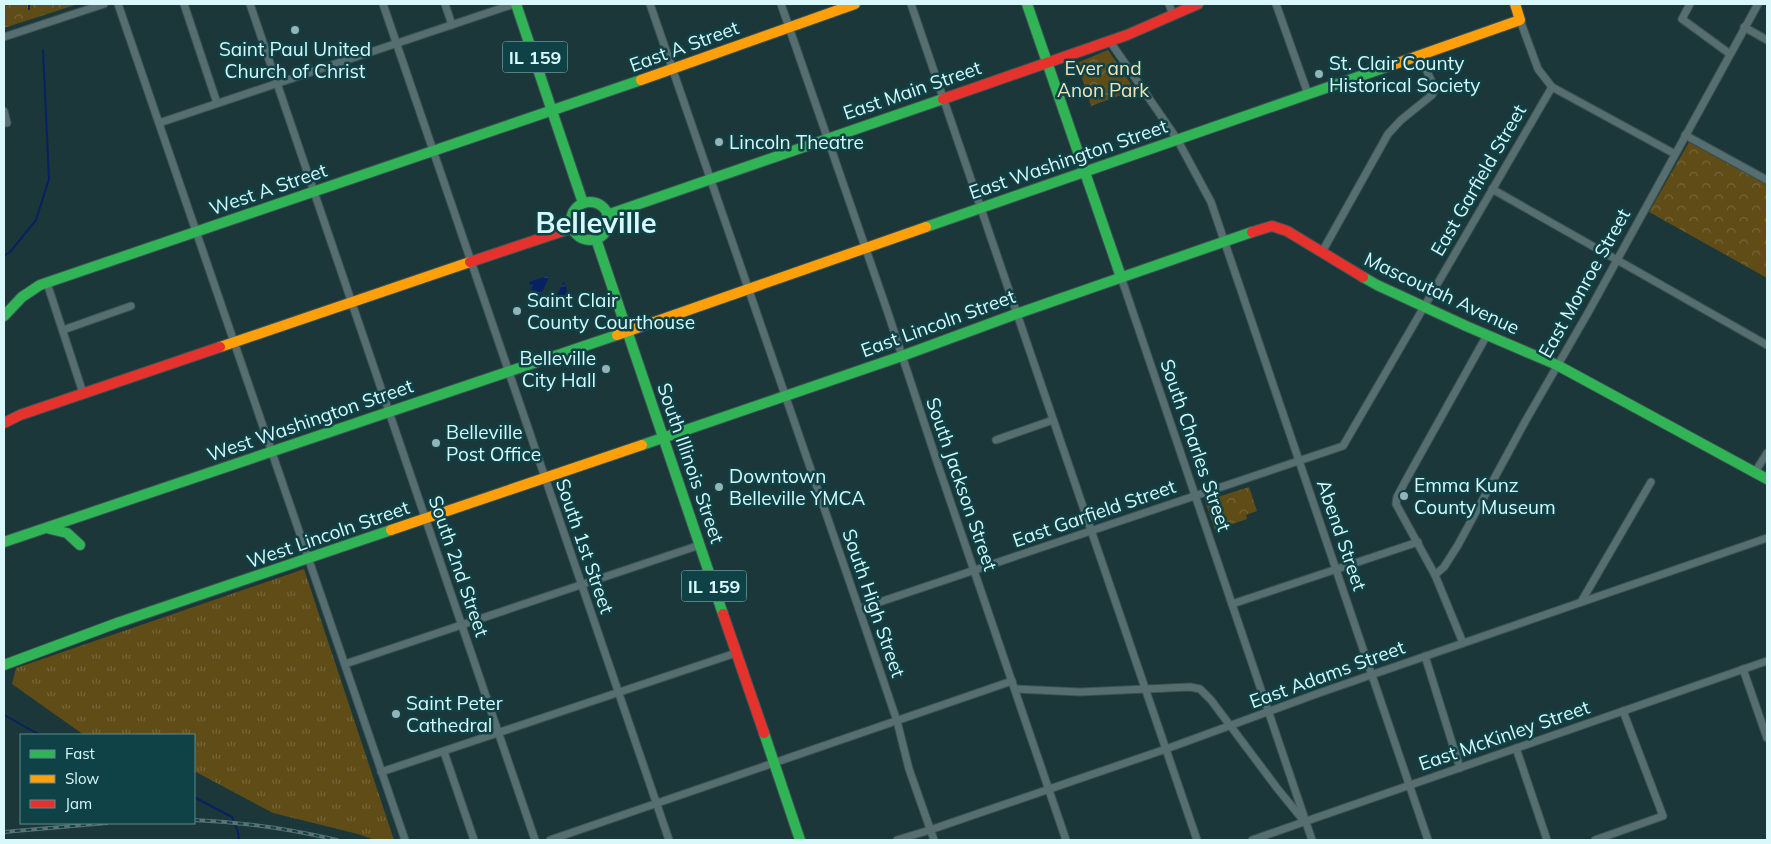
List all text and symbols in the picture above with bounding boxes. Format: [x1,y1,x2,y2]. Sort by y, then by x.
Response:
street label: East A Street [626,15,742,77]
marker: Saint Paul United Church of Christ [289,24,301,36]
place label: Saint Paul United Church of Christ [219,37,371,83]
road number: IL 159 [502,42,568,72]
place label: St. Clair County Historical Society [1329,51,1480,97]
street label: East Main Street [840,55,984,125]
park label: Ever and Anon Park [1057,56,1149,102]
marker: St. Clair County Historical Society [1313,68,1325,80]
street label: East Garfield Street [1425,100,1531,260]
street label: East Washington Street [966,114,1171,204]
place label: Lincoln Theatre [729,130,864,154]
marker: Lincoln Theatre [713,136,725,148]
street label: West A Street [206,158,330,220]
district label: Belleville [535,204,657,240]
street label: East Monroe Street [1533,204,1635,362]
street label: Mascoutah Avenue [1361,247,1523,339]
street label: East Lincoln Street [857,284,1019,362]
place label: Saint Clair County Courthouse [527,288,695,334]
marker: Saint Clair County Courthouse [511,305,523,317]
place label: Belleville City Hall [519,346,596,392]
street label: South Charles Street [1155,356,1237,535]
marker: Belleville City Hall [600,363,612,375]
street label: West Washington Street [204,373,417,467]
street label: South Illinois Street [652,380,730,547]
street label: South Jackson Street [921,394,1003,574]
place label: Belleville Post Office [446,420,541,466]
marker: Belleville Post Office [430,437,442,449]
place label: Downtown Belleville YMCA [729,464,865,510]
place label: Emma Kunz County Museum [1414,473,1556,519]
street label: East Garfield Street [1009,474,1179,552]
street label: South 1st Street [551,475,619,617]
street label: Abend Street [1312,476,1372,594]
marker: Downtown Belleville YMCA [713,481,725,493]
marker: Emma Kunz County Museum [1398,490,1410,502]
street label: South 2nd Street [424,492,495,640]
street label: West Lincoln Street [243,495,413,573]
street label: South High Street [837,526,911,681]
road number: IL 159 [682,570,746,602]
street label: East Adams Street [1246,635,1408,713]
place label: Saint Peter Cathedral [406,691,503,737]
street label: East McKinley Street [1415,694,1593,776]
marker: Saint Peter Cathedral [390,708,402,720]
legend [20,734,195,824]
text: Fast [65,744,95,763]
text: Slow [65,769,99,788]
text: Jam [65,794,92,813]

